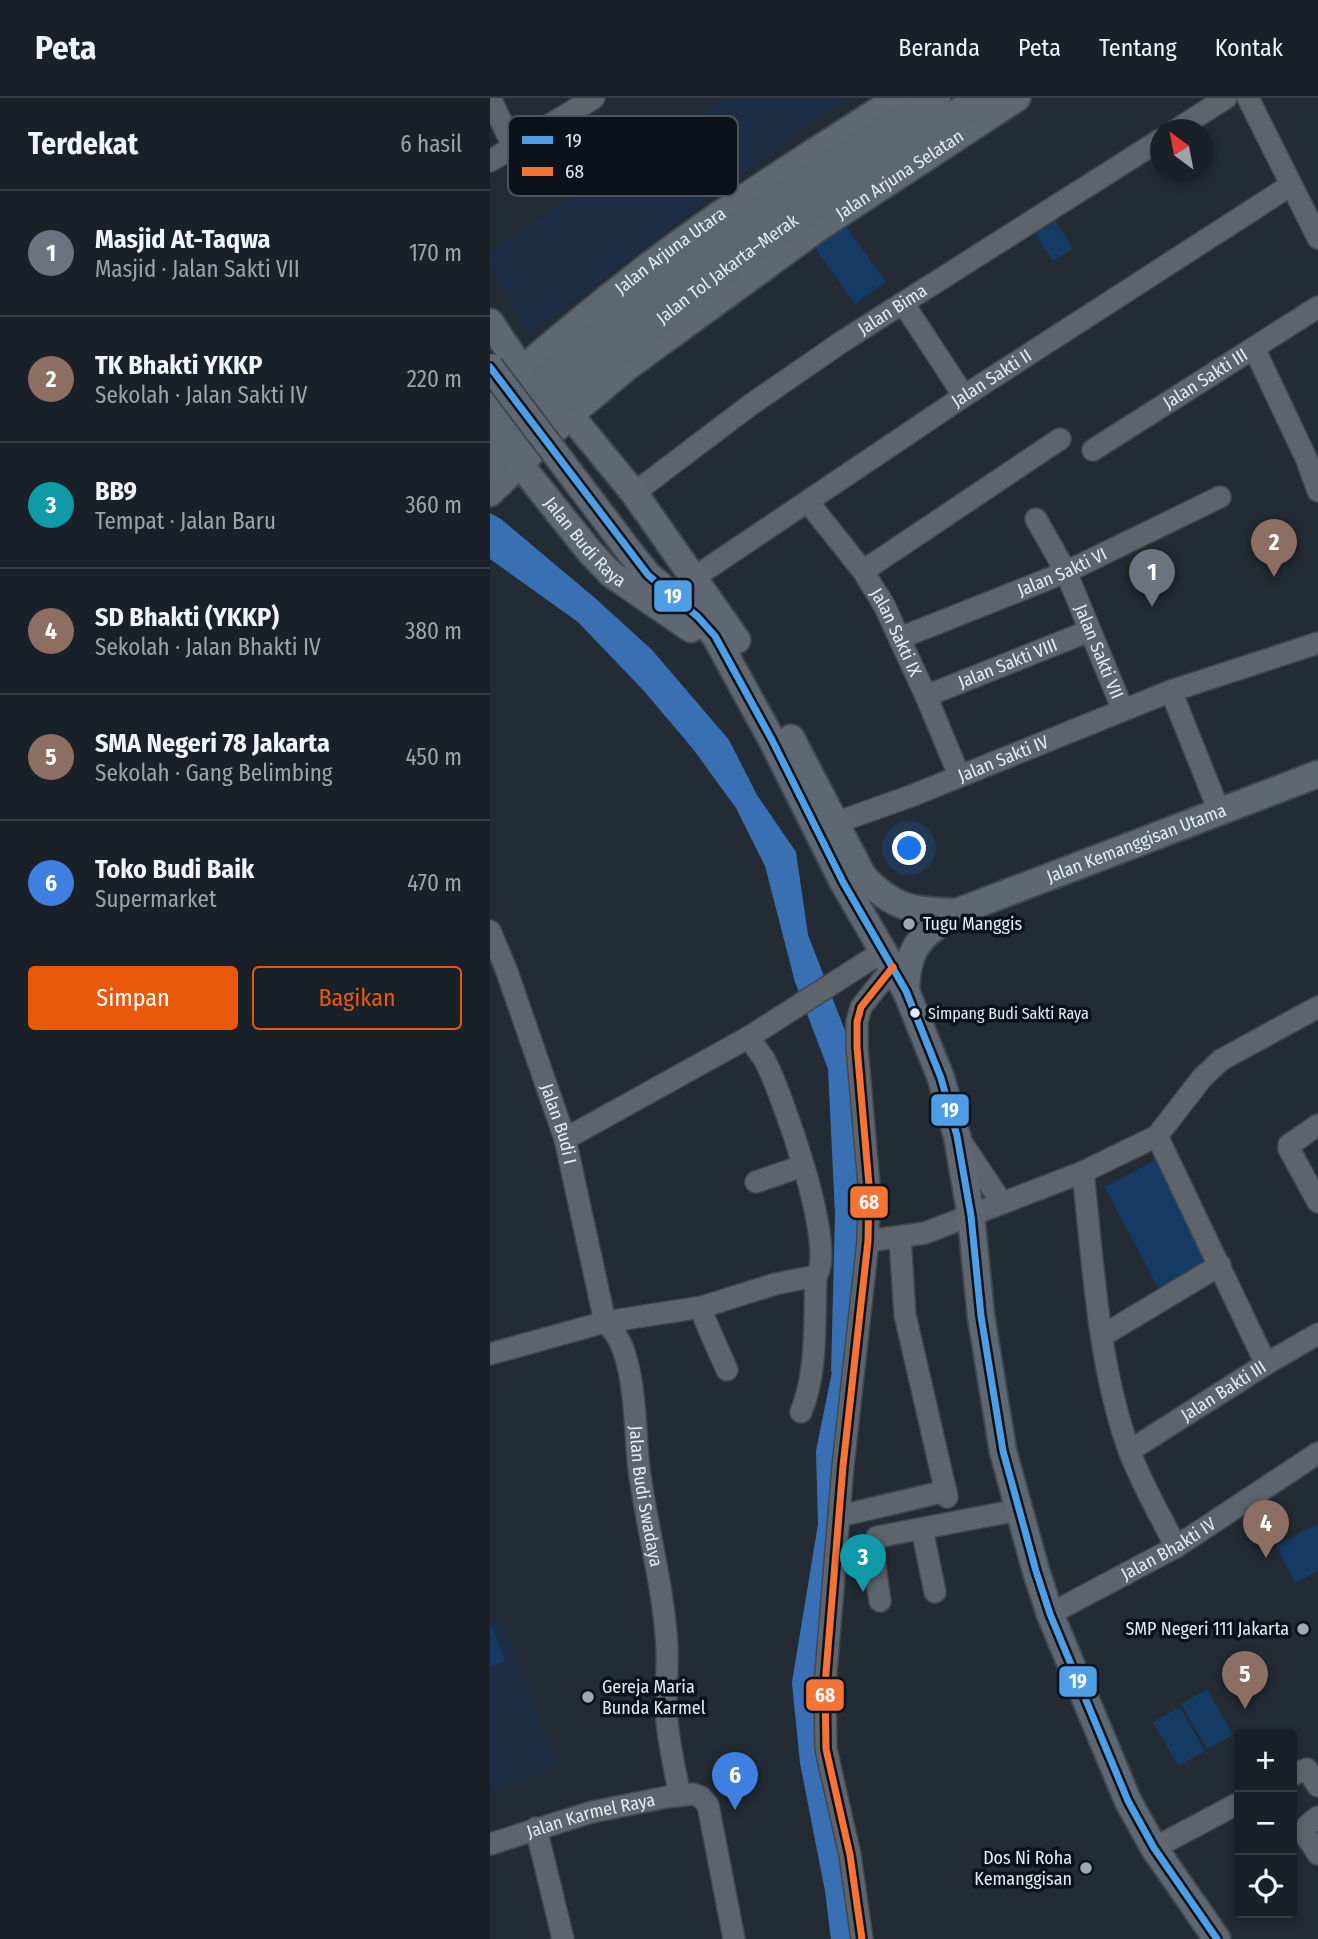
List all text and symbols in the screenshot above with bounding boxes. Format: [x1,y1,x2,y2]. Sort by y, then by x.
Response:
text: Peta [35,28,96,68]
text: Beranda [898,34,980,62]
text: Peta [1018,34,1061,62]
text: Tentang [1099,34,1177,62]
text: Kontak [1215,34,1283,62]
legend [508,116,738,196]
north arrow [1150,119,1213,182]
street label: Jalan Arjuna Selatan [832,125,968,224]
text: Terdekat [28,126,138,162]
text: 19 [565,129,582,152]
text: 6 hasil [400,130,462,158]
text: 68 [565,160,584,183]
street label: Jalan Arjuna Utara [611,202,730,299]
street label: Jalan Tol Jakarta–Merak [652,209,803,329]
text: Masjid At-Taqwa [95,224,271,255]
text: 1 [46,239,56,267]
text: 170 m [409,239,462,267]
text: Masjid · Jalan Sakti VII [95,255,300,283]
street label: Jalan Bima [854,279,931,340]
street label: Jalan Sakti II [947,344,1036,412]
street label: Jalan Sakti III [1159,344,1252,414]
text: TK Bhakti YKKP [95,350,262,381]
text: 2 [46,365,56,393]
text: 220 m [407,365,462,393]
text: Sekolah · Jalan Sakti IV [95,381,307,409]
text: BB9 [95,476,137,507]
text: 3 [46,491,56,519]
text: 360 m [405,491,462,519]
street label: Jalan Budi Raya [539,492,630,592]
text: Tempat · Jalan Baru [95,507,276,535]
pin: 2 [1251,519,1297,577]
street label: Jalan Sakti VI [1014,543,1110,601]
pin: 1 [1129,549,1175,607]
line badge: 19 [653,579,693,613]
street label: Jalan Sakti IX [865,584,926,680]
text: 19 [664,585,682,608]
street label: Jalan Sakti VII [1070,601,1128,702]
text: SD Bhakti (YKKP) [95,602,279,633]
text: 4 [45,617,57,645]
text: 380 m [405,617,462,645]
text: Sekolah · Jalan Bhakti IV [95,633,321,661]
street label: Jalan Sakti VIII [955,634,1061,693]
text: SMA Negeri 78 Jakarta [95,728,330,759]
street label: Jalan Sakti IV [955,730,1052,787]
text: 5 [45,743,57,771]
text: 450 m [405,743,462,771]
text: Sekolah · Gang Belimbing [95,759,333,787]
street label: Jalan Kemanggisan Utama [1043,799,1229,888]
your location [892,831,926,865]
text: Toko Budi Baik [95,854,254,885]
text: 6 [45,869,57,897]
text: 470 m [407,869,462,897]
text: Supermarket [95,885,216,913]
place label: Tugu Manggis [923,913,1023,935]
marker: Tugu Manggis [901,916,917,932]
button: Simpan [28,966,238,1030]
button: Bagikan [252,966,462,1030]
place label: Simpang Budi Sakti Raya [928,1004,1089,1023]
marker: Simpang Budi Sakti Raya [908,1006,922,1020]
street label: Jalan Budi I [536,1081,581,1166]
line badge: 19 [930,1093,970,1127]
text: 19 [941,1099,959,1122]
line badge: 68 [849,1185,889,1219]
text: 68 [859,1191,879,1214]
street label: Jalan Bakti III [1177,1356,1270,1426]
street label: Jalan Budi Swadaya [625,1425,667,1569]
pin: 4 [1243,1500,1289,1558]
street label: Jalan Bhakti IV [1117,1512,1221,1585]
pin: 3 [840,1534,886,1592]
place label: SMP Negeri 111 Jakarta [1126,1618,1289,1640]
marker: SMP Negeri 111 Jakarta [1295,1621,1311,1637]
pin: 5 [1222,1651,1268,1709]
line badge: 19 [1058,1665,1098,1698]
text: 19 [1069,1670,1087,1693]
place label: Gereja Maria Bunda Karmel [602,1676,706,1719]
line badge: 68 [805,1678,845,1712]
text: 68 [815,1684,835,1707]
marker: Gereja Maria Bunda Karmel [580,1689,596,1705]
map controls [1234,1729,1297,1918]
button: + [1234,1729,1297,1792]
pin: 6 [712,1752,758,1810]
street label: Jalan Karmel Raya [524,1789,657,1843]
button: − [1234,1792,1297,1855]
place label: Dos Ni Roha Kemanggisan [974,1847,1072,1890]
button: locate [1234,1855,1297,1918]
marker: Dos Ni Roha Kemanggisan [1078,1860,1094,1876]

